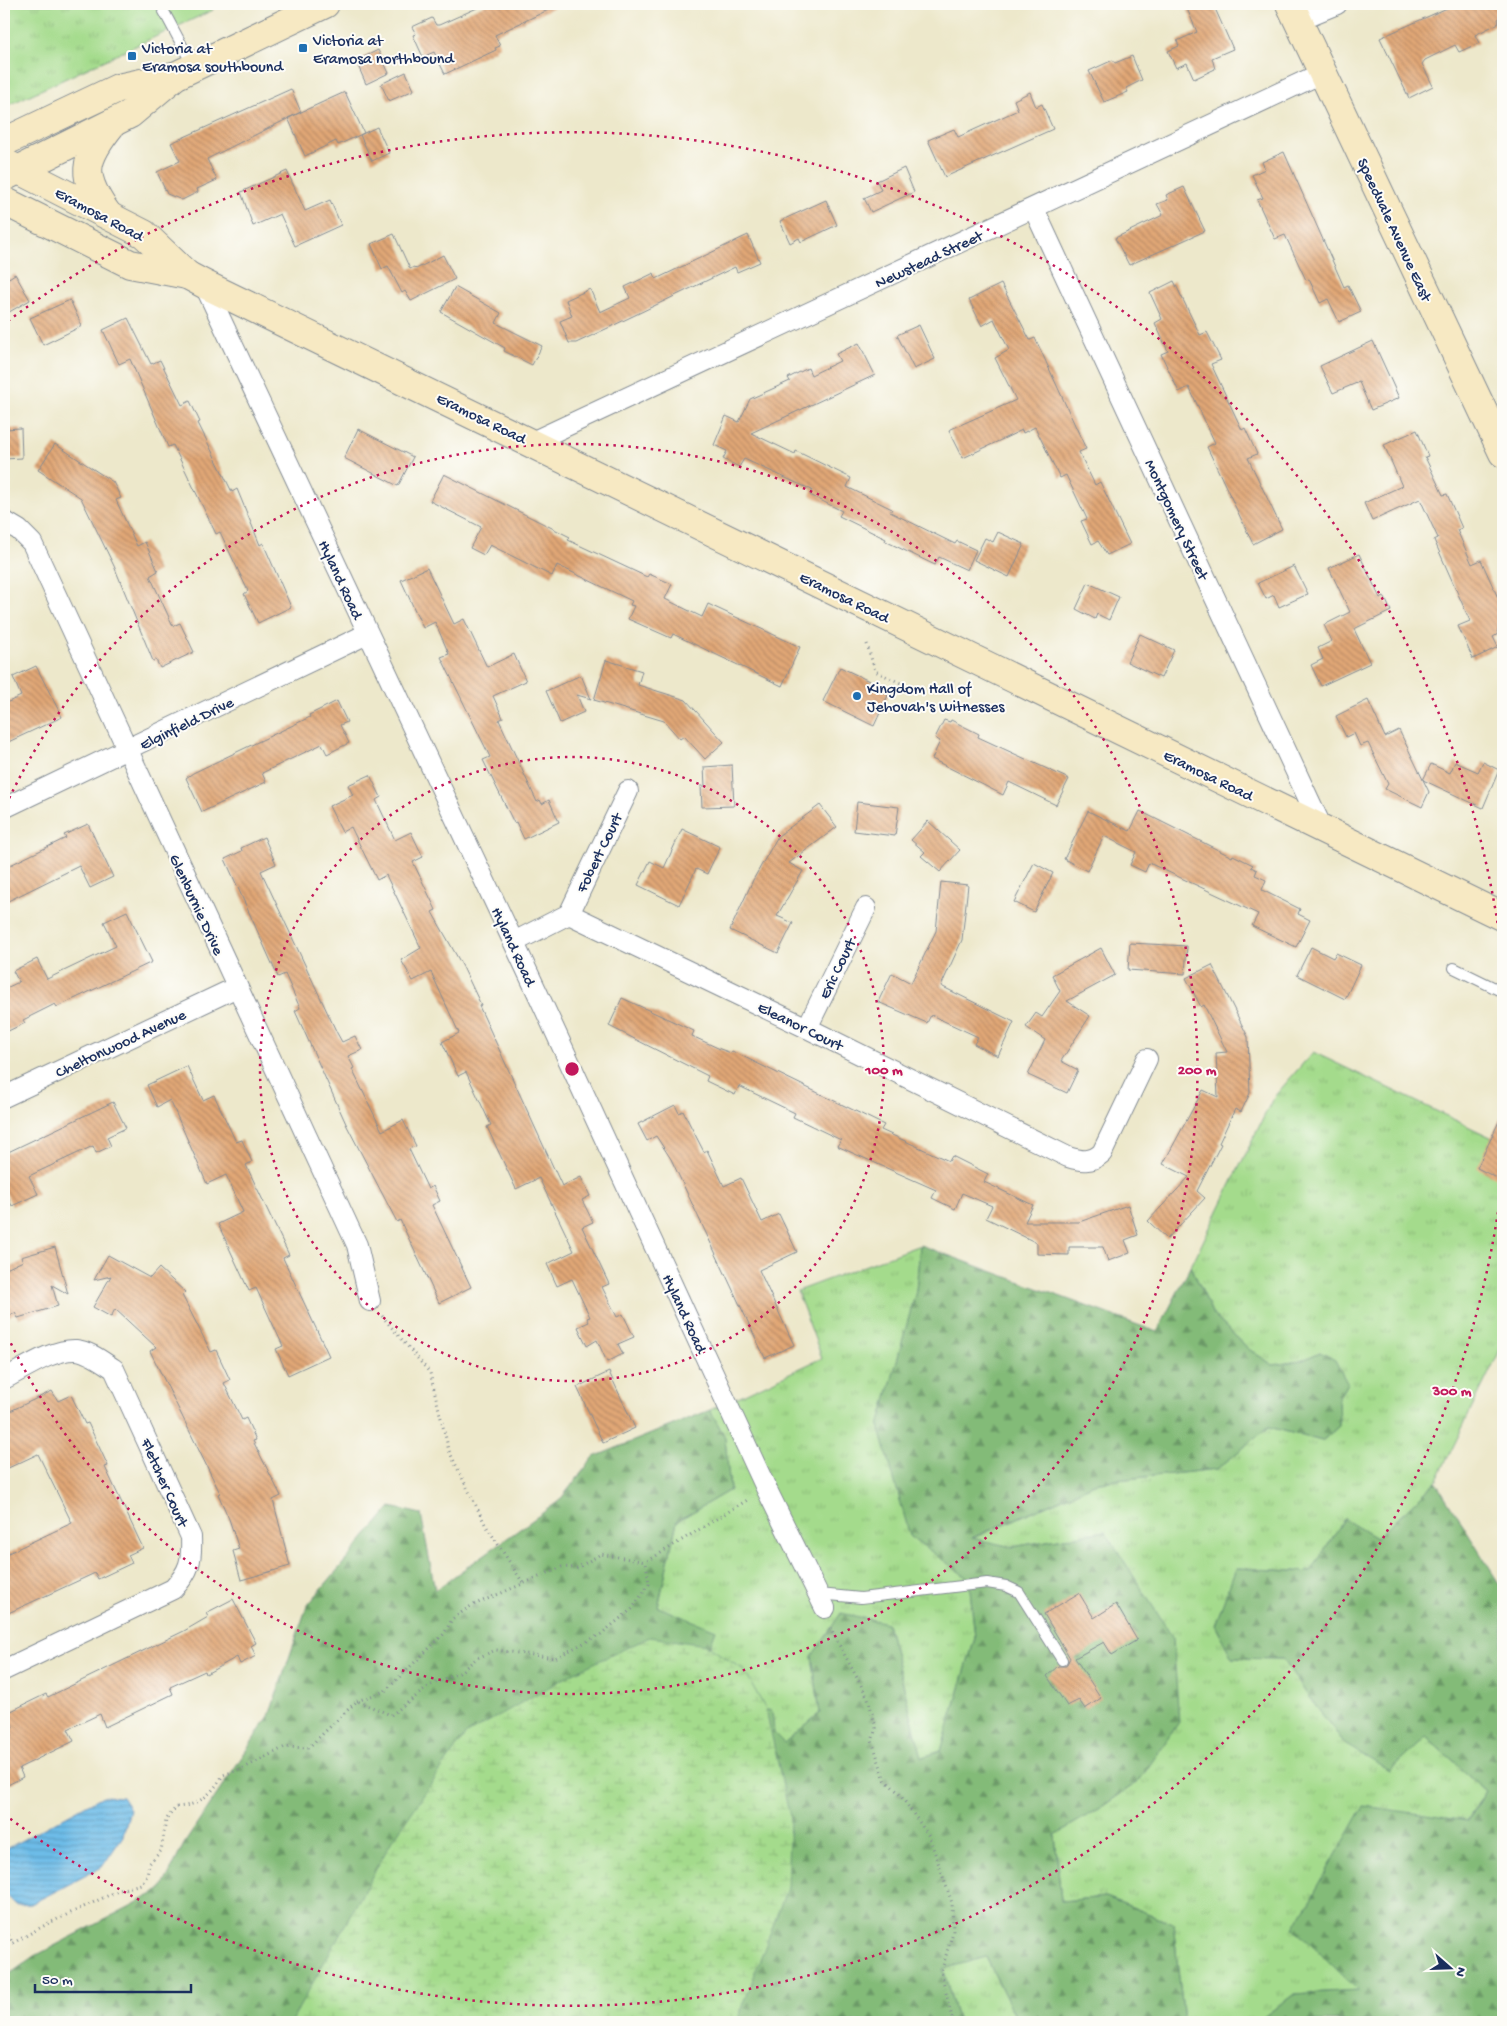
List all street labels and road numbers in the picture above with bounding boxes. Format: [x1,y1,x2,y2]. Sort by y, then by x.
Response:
street label: Speedvale Avenue East [1351,156,1435,306]
street label: Eramosa Road [51,185,147,248]
street label: Newstead Street [873,227,988,294]
street label: Eramosa Road [432,390,530,451]
street label: Montgomery Street [1139,457,1212,585]
street label: Hyland Road [312,538,366,625]
street label: Eramosa Road [795,569,893,630]
street label: Elginfield Drive [138,694,238,756]
street label: Eramosa Road [1159,747,1257,808]
street label: Fobert Court [573,809,629,897]
street label: Glenburnie Drive [163,852,227,960]
street label: Hyland Road [485,905,539,992]
street label: Eric Court [816,935,863,1003]
street label: Eleanor Court [754,999,847,1058]
street label: Cheltonwood Avenue [53,1006,190,1084]
street label: Hyland Road [656,1272,710,1359]
street label: Fletcher Court [134,1435,191,1532]

